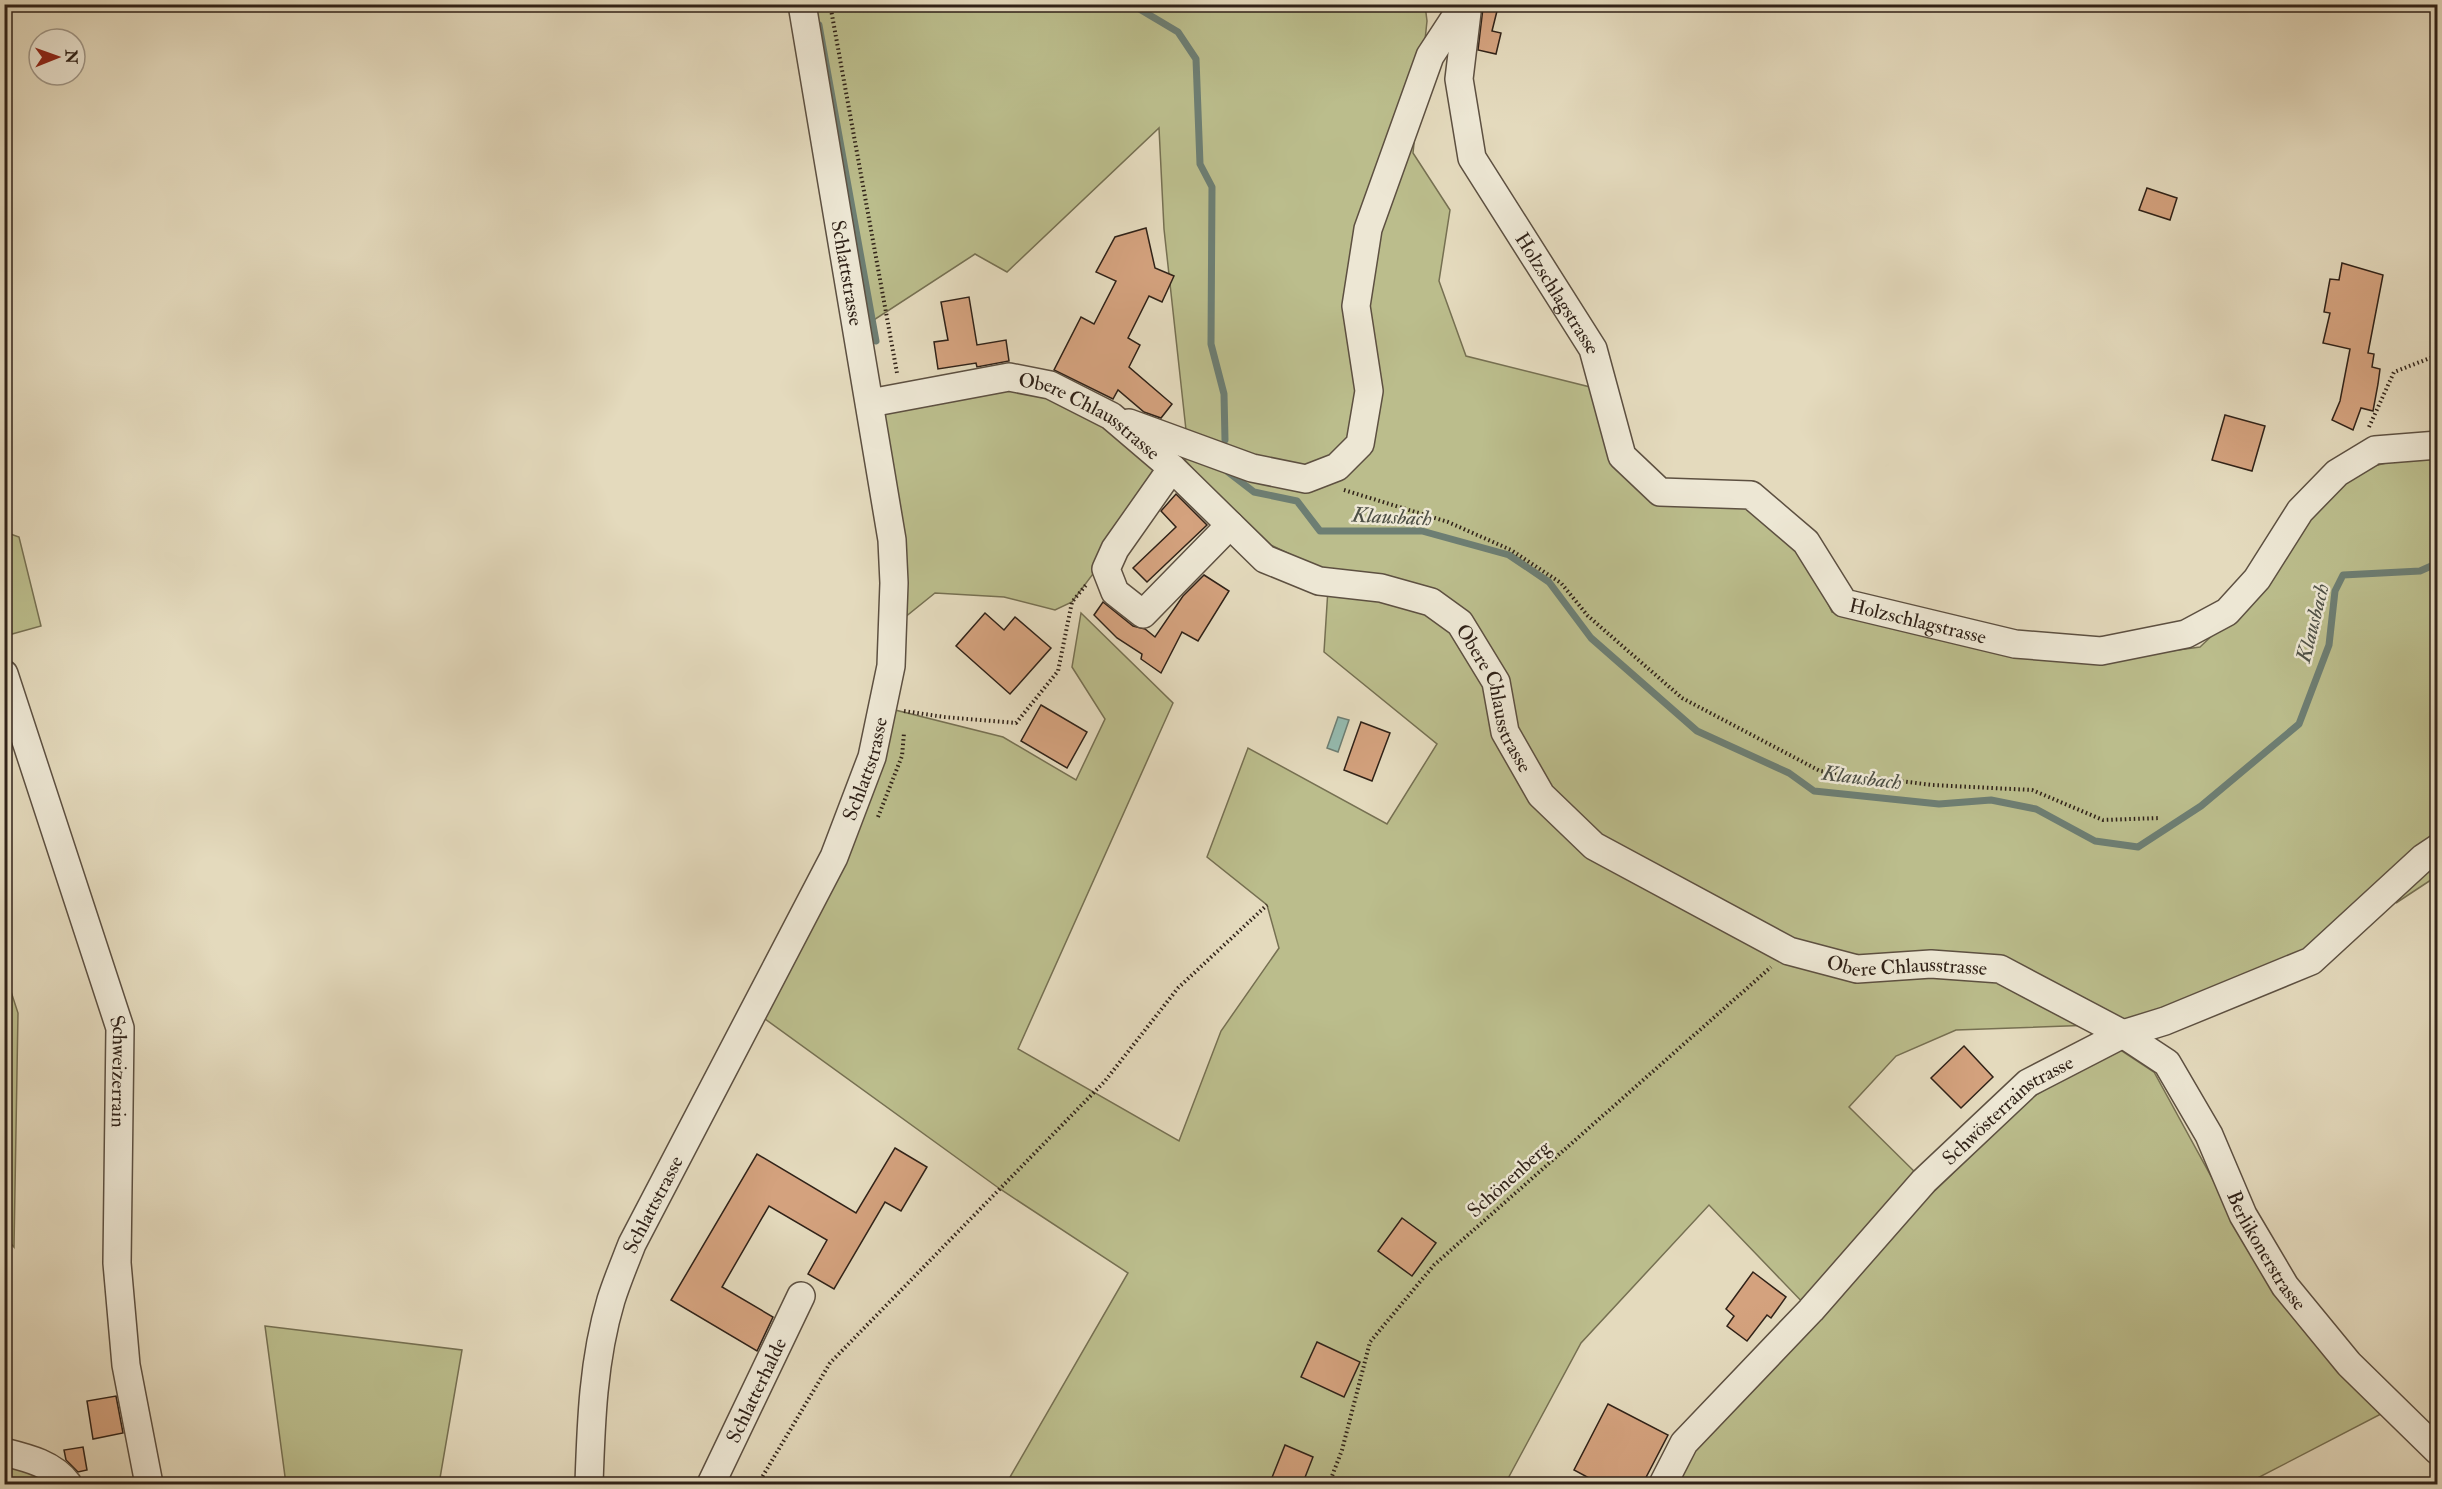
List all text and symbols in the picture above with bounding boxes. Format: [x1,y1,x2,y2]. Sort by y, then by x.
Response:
north arrow [27,27,87,87]
text: N [61,48,81,65]
street label: Schlattstrasse [825,218,869,328]
street label: Holzschlagstrasse [1510,228,1606,357]
street label: Obere Chlausstrasse [1016,367,1166,465]
water label: Klausbach [1350,501,1433,533]
water label: Klausbach [2290,581,2336,666]
street label: Holzschlagstrasse [1847,592,1989,649]
street label: Obere Chlausstrasse [1451,619,1538,777]
street label: Schlattstrasse [837,715,892,824]
water label: Klausbach [1820,760,1903,796]
street label: Obere Chlausstrasse [1824,949,1988,982]
street label: Schweizerrain [104,1012,133,1128]
street label: Schwösterrainstrasse [1937,1049,2077,1170]
street label: Schönenberg [1462,1134,1557,1223]
street label: Schlattstrasse [617,1151,688,1257]
street label: Berlikonerstrasse [2222,1187,2312,1315]
street label: Schlatterhalde [720,1333,792,1447]

